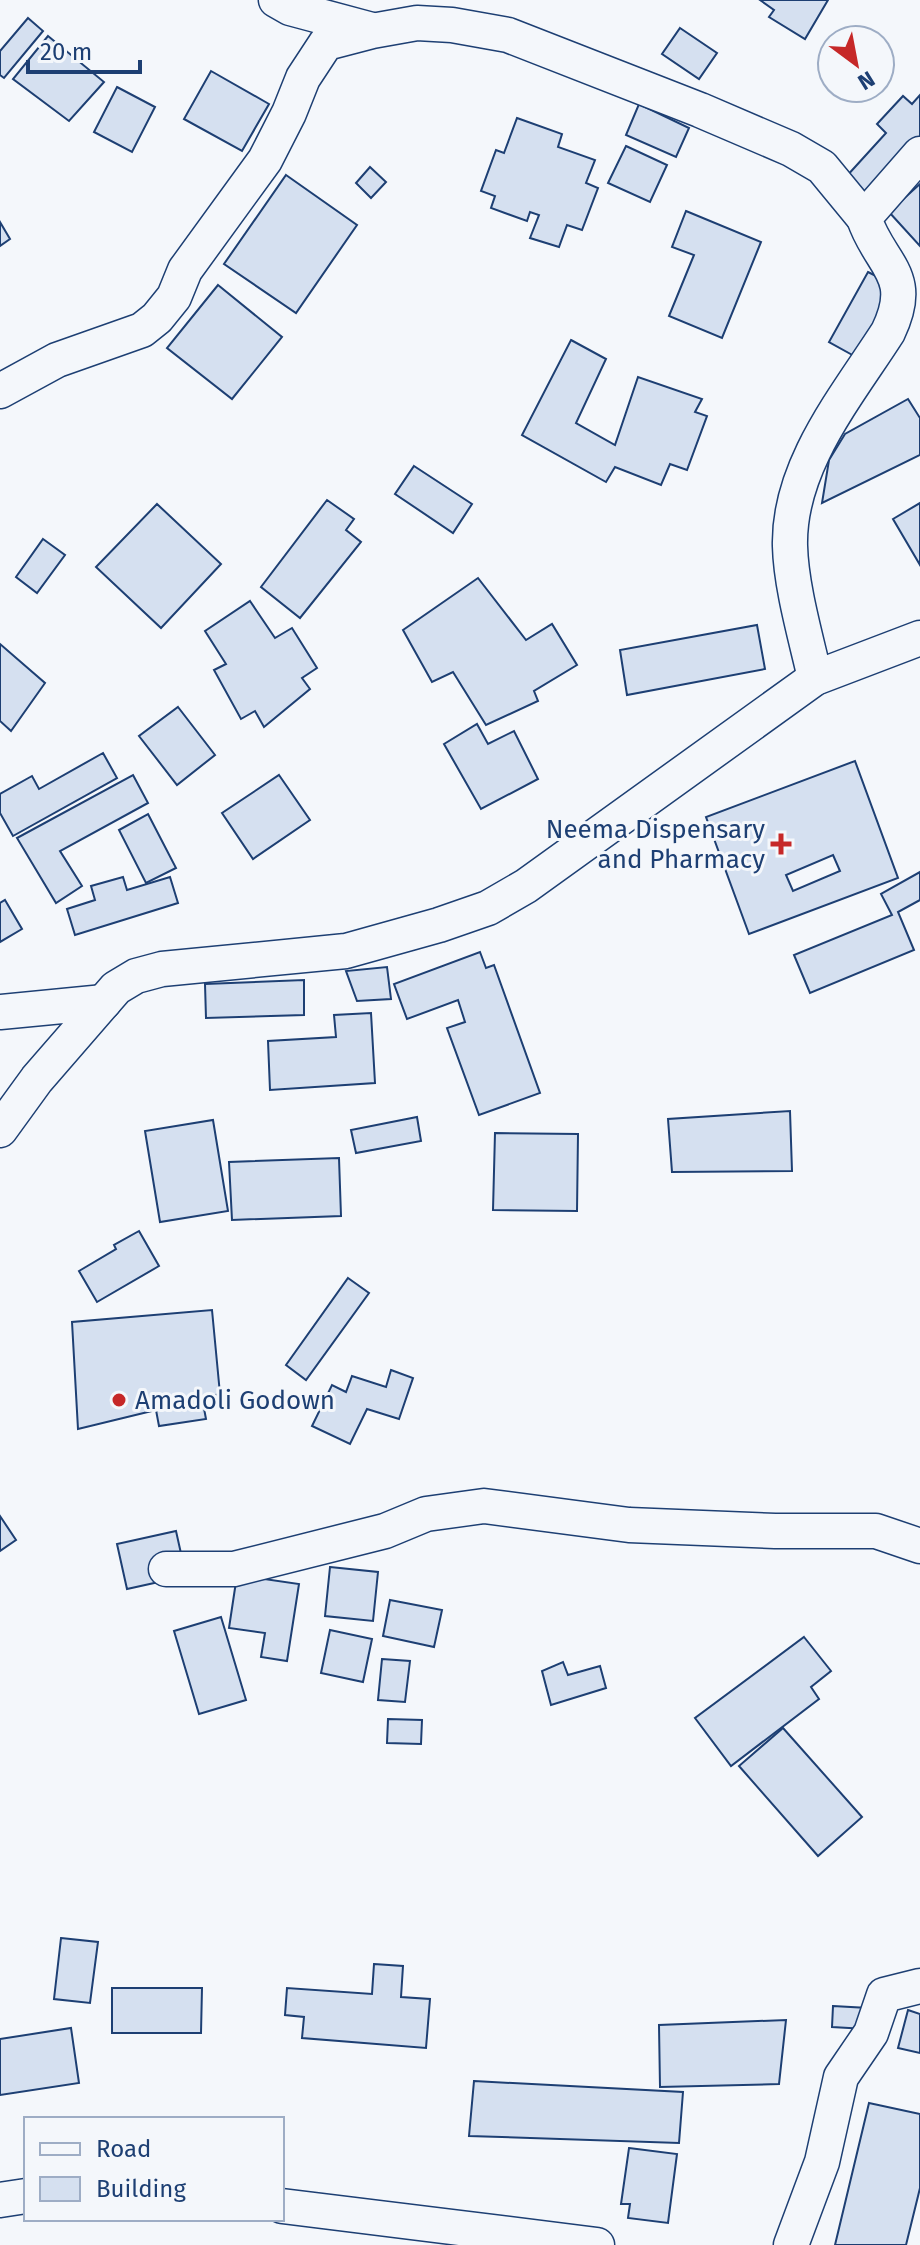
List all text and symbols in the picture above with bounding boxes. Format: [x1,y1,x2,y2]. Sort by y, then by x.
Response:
scale bar [28,24,140,74]
north arrow [816,24,896,104]
text: 20 m [40,38,92,66]
text: N [853,65,880,96]
place label: Neema Dispensary and Pharmacy [546,814,765,875]
marker: Neema Dispensary and Pharmacy [772,835,790,853]
place label: Amadoli Godown [135,1385,335,1416]
marker: Amadoli Godown [110,1391,128,1409]
legend [24,2117,284,2221]
text: Road [96,2135,151,2163]
text: Building [96,2175,186,2203]

